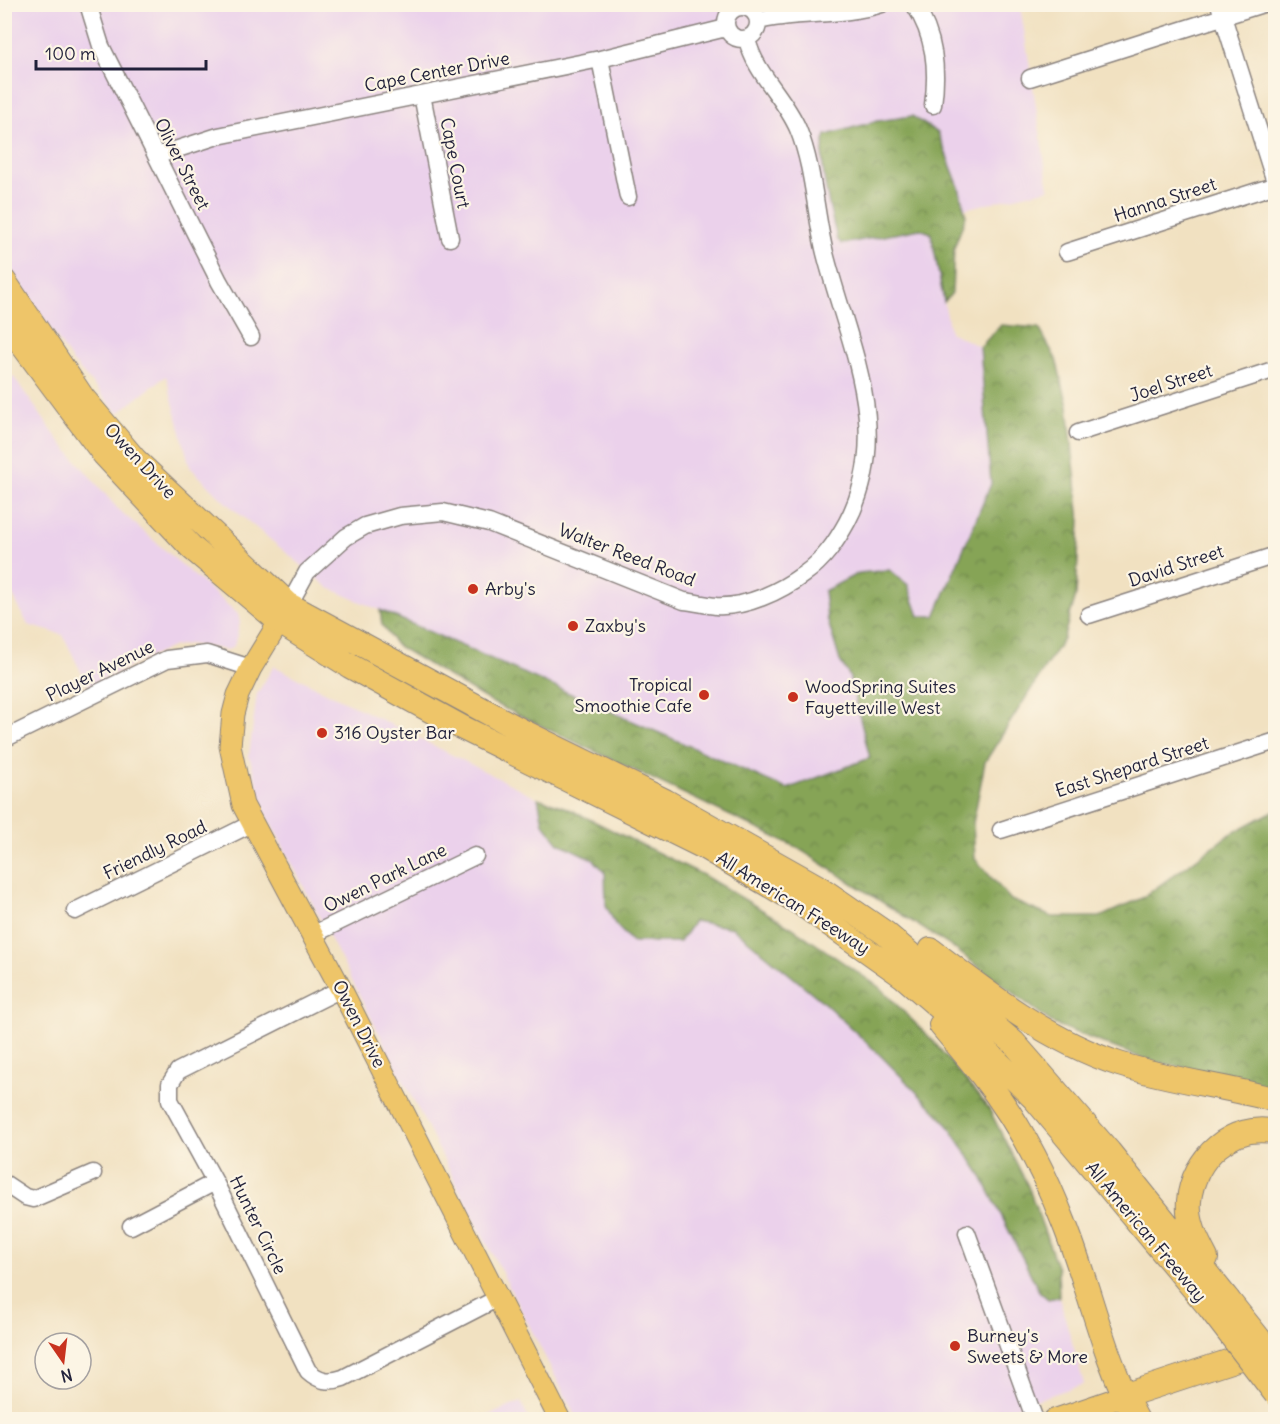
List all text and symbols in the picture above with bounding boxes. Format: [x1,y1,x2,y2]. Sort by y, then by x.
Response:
scale bar [36,33,206,71]
text: 100 m [45,42,96,65]
street label: Cape Center Drive [362,46,511,97]
street label: Oliver Street [149,114,215,214]
street label: Cape Court [435,116,476,210]
street label: Hanna Street [1111,172,1219,227]
street label: Joel Street [1127,358,1215,407]
street label: Owen Drive [100,418,181,503]
street label: Walter Reed Road [555,518,699,591]
street label: David Street [1125,539,1226,592]
place label: Arby's [485,577,536,600]
marker: Arby's [466,582,480,596]
place label: Zaxby's [585,614,646,637]
marker: Zaxby's [566,619,580,633]
street label: Player Avenue [42,635,157,707]
place label: Tropical Smoothie Cafe [575,673,692,717]
place label: WoodSpring Suites Fayetteville West [805,675,956,719]
marker: Tropical Smoothie Cafe [697,688,711,702]
marker: WoodSpring Suites Fayetteville West [786,690,800,704]
place label: 316 Oyster Bar [334,721,455,744]
marker: 316 Oyster Bar [315,726,329,740]
street label: East Shepard Street [1052,731,1211,802]
street label: Friendly Road [99,814,211,884]
street label: Owen Park Lane [320,838,450,917]
street label: All American Freeway [712,846,874,959]
street label: Owen Drive [328,976,391,1071]
street label: All American Freeway [1081,1157,1212,1307]
street label: Hunter Circle [225,1172,292,1278]
place label: Burney's Sweets & More [967,1324,1088,1368]
north arrow [33,1331,93,1391]
marker: Burney's Sweets & More [948,1339,962,1353]
text: N [59,1365,74,1387]

